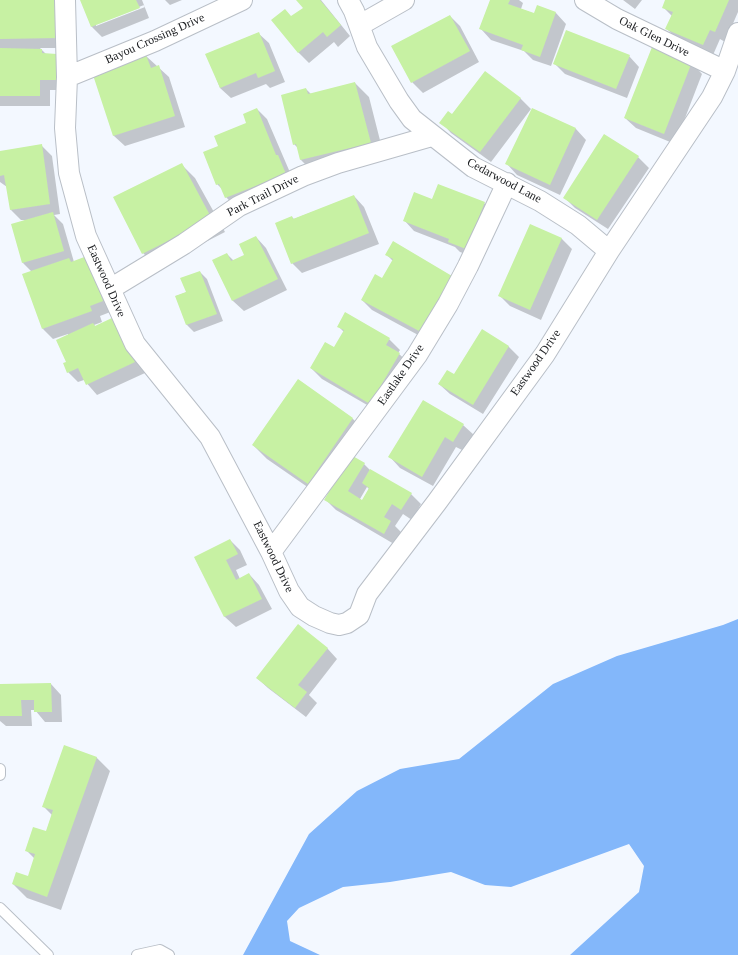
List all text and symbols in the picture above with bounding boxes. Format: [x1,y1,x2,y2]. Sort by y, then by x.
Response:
street label: Bayou Crossing Drive [103,11,207,67]
street label: Oak Glen Drive [616,14,692,60]
street label: Cedarwood Lane [464,155,544,207]
street label: Park Trail Drive [225,172,301,220]
street label: Eastwood Drive [84,243,128,319]
street label: Eastwood Drive [508,327,564,399]
street label: Eastlake Drive [375,342,427,408]
street label: Eastwood Drive [250,519,296,595]

